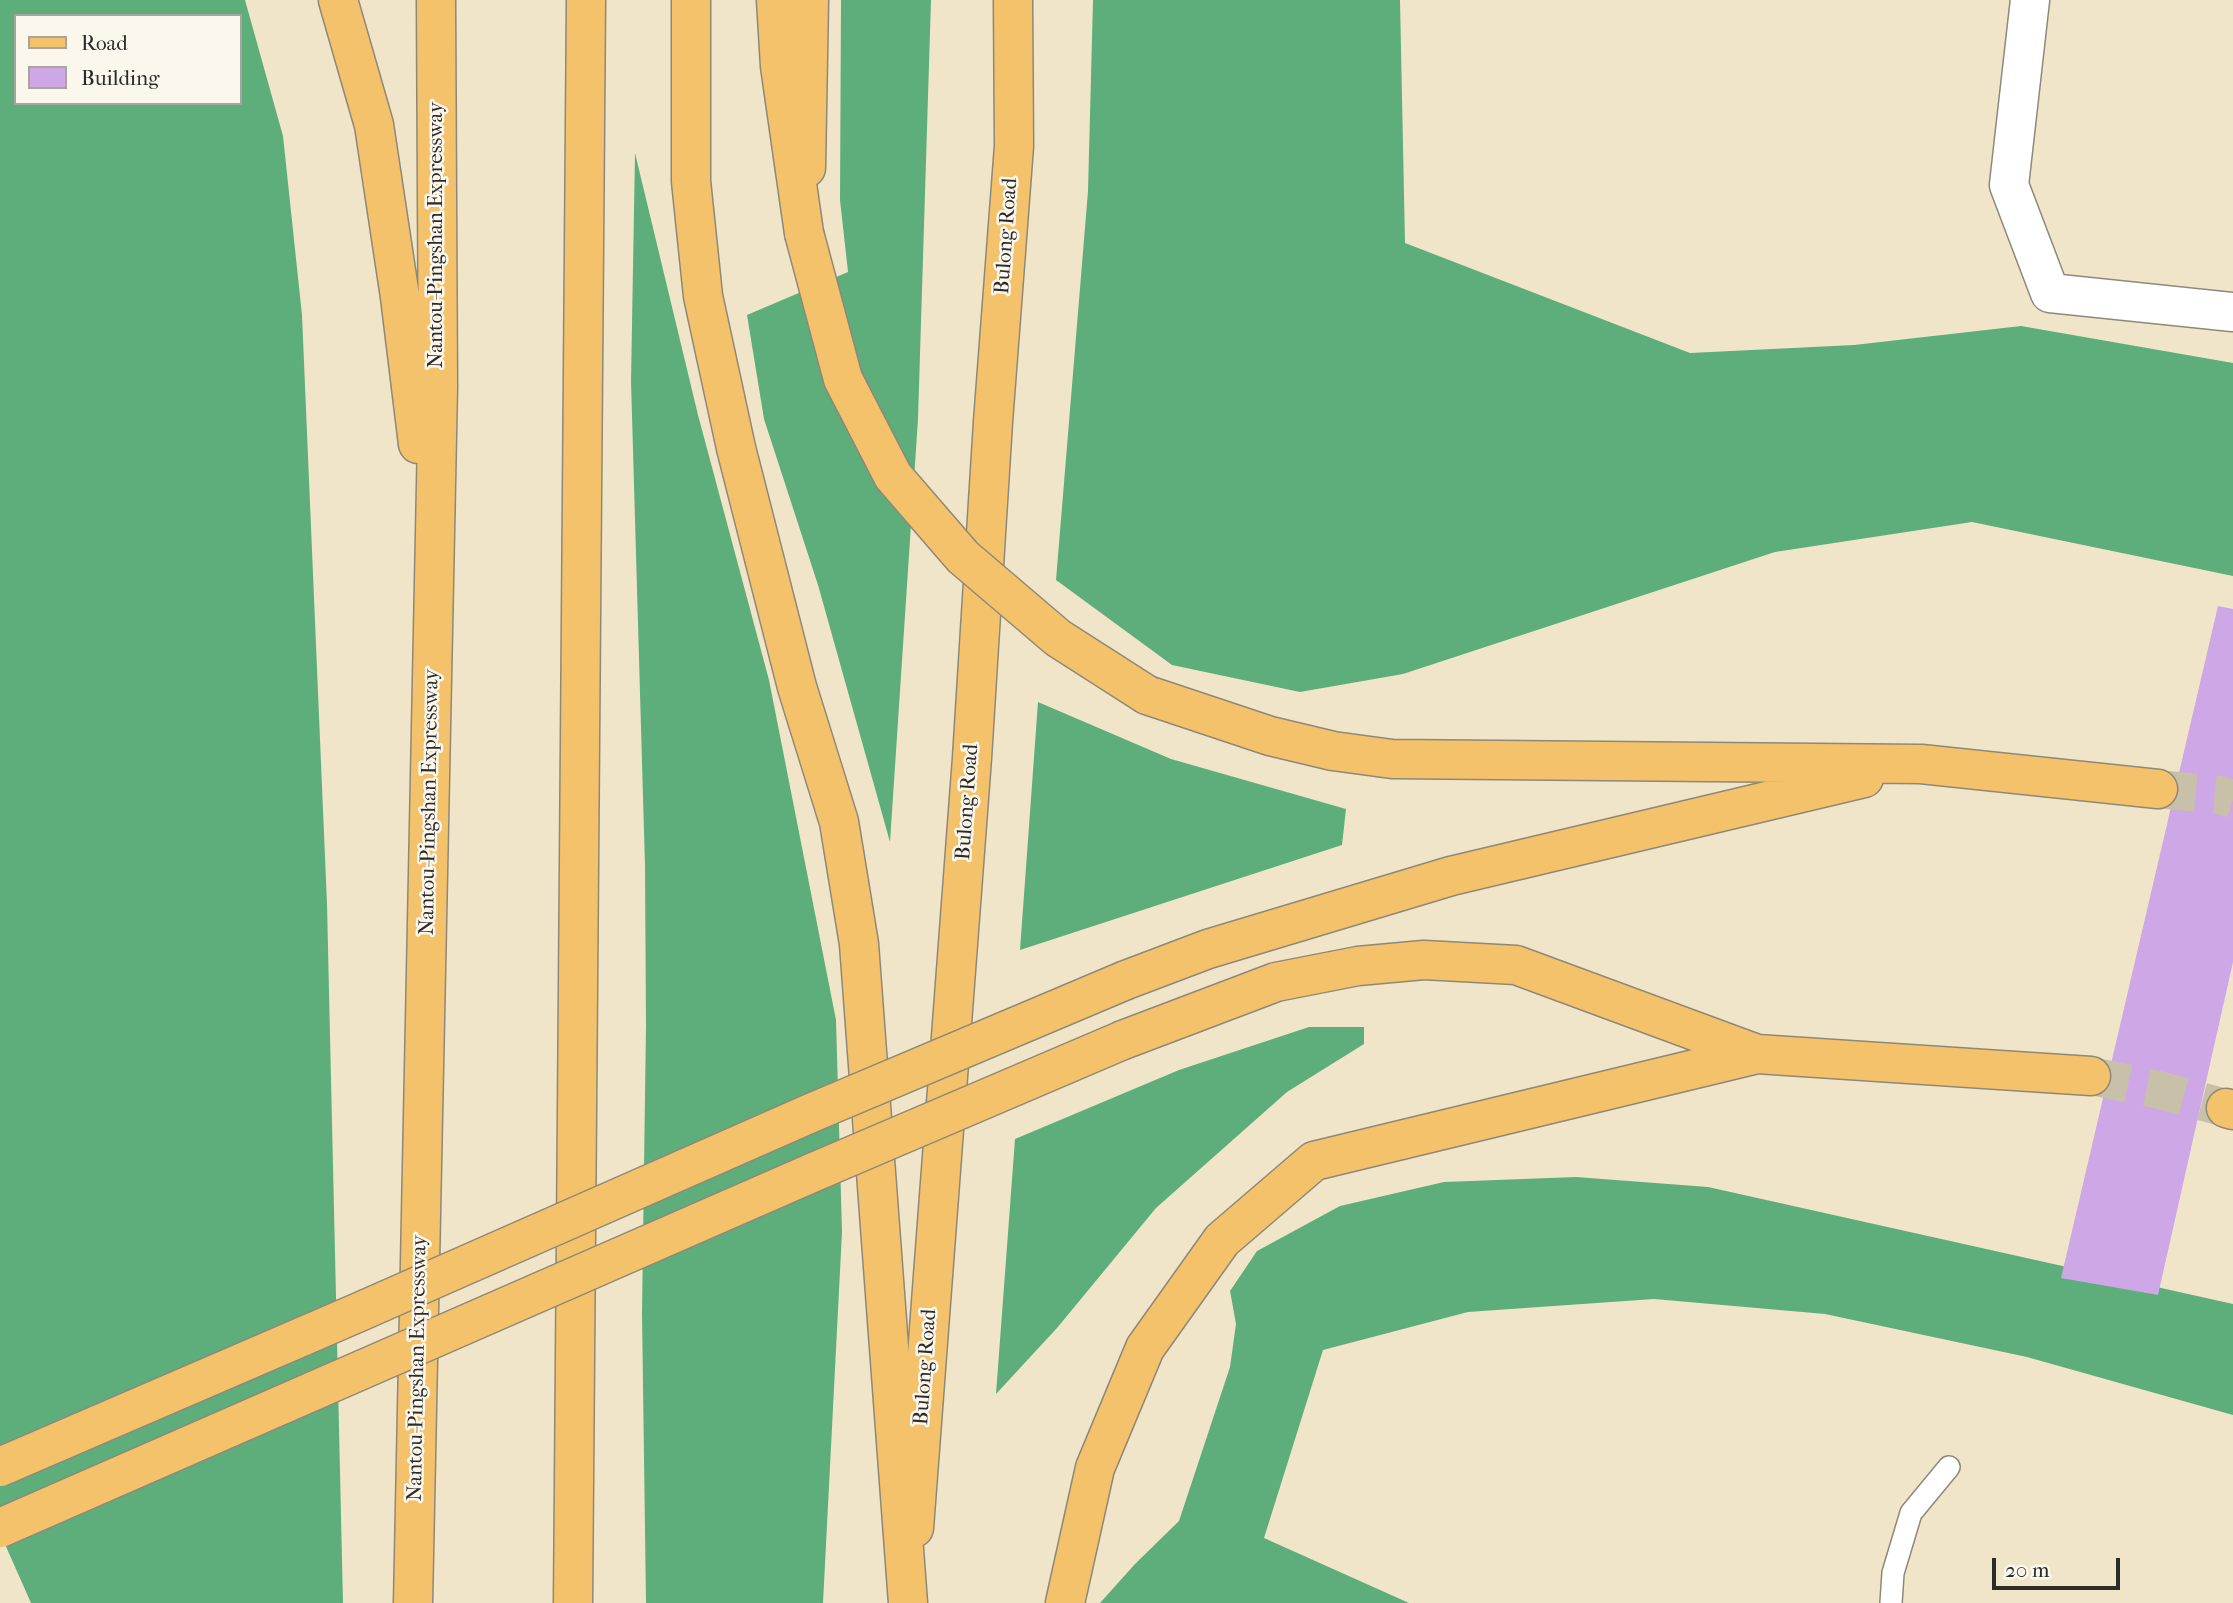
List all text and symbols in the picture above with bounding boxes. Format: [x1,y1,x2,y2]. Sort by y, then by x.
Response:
legend [14,14,242,105]
text: Road [81,31,128,55]
text: Building [81,66,159,90]
street label: Nantou-Pingshan Expressway [424,102,450,368]
street label: Bulong Road [990,177,1024,295]
street label: Nantou-Pingshan Expressway [415,669,445,935]
street label: Bulong Road [951,743,985,861]
street label: Nantou-Pingshan Expressway [403,1235,433,1501]
street label: Bulong Road [909,1308,943,1426]
scale bar [1995,1544,2123,1588]
text: 20 m [2005,1558,2049,1582]

